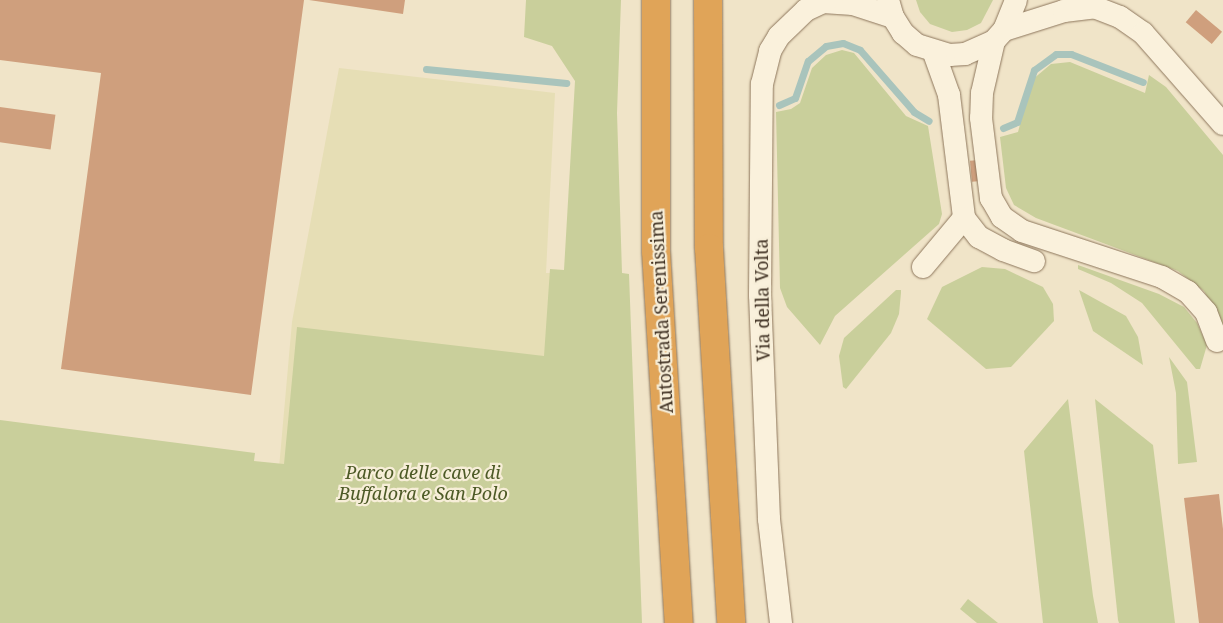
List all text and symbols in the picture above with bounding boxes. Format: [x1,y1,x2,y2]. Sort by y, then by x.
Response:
street label: Autostrada Serenissima [645,210,677,414]
street label: Via della Volta [750,238,774,362]
park label: Parco delle cave di Buffalora e San Polo [338,462,508,504]

